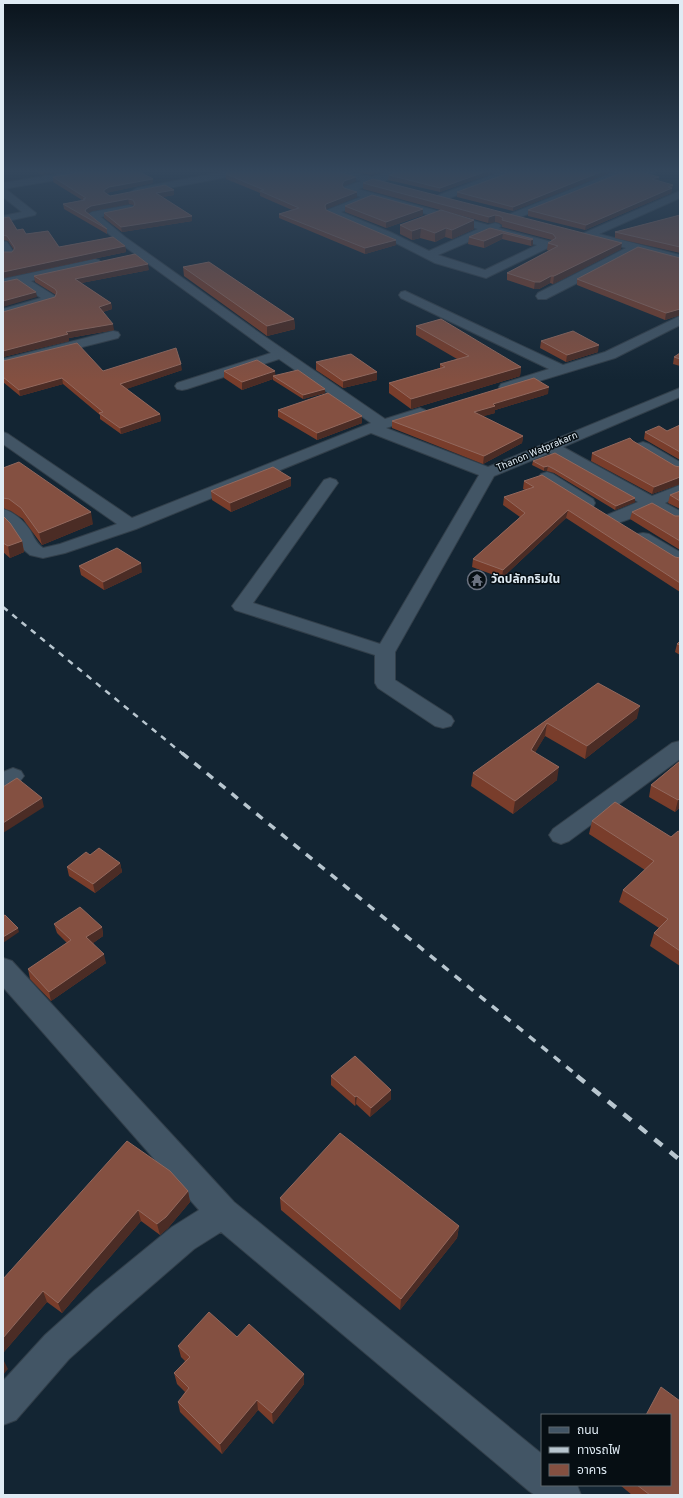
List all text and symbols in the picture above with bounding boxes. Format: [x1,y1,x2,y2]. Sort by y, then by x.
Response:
street label: Thanon Watprakarn [494,429,580,475]
temple icon: วัดปลักกริมใน [466,569,488,591]
place label: วัดปลักกริมใน [491,572,560,588]
legend [541,1414,671,1486]
text: ถนน [577,1423,599,1439]
text: ทางรถไฟ [577,1443,620,1459]
text: อาคาร [577,1463,607,1479]

